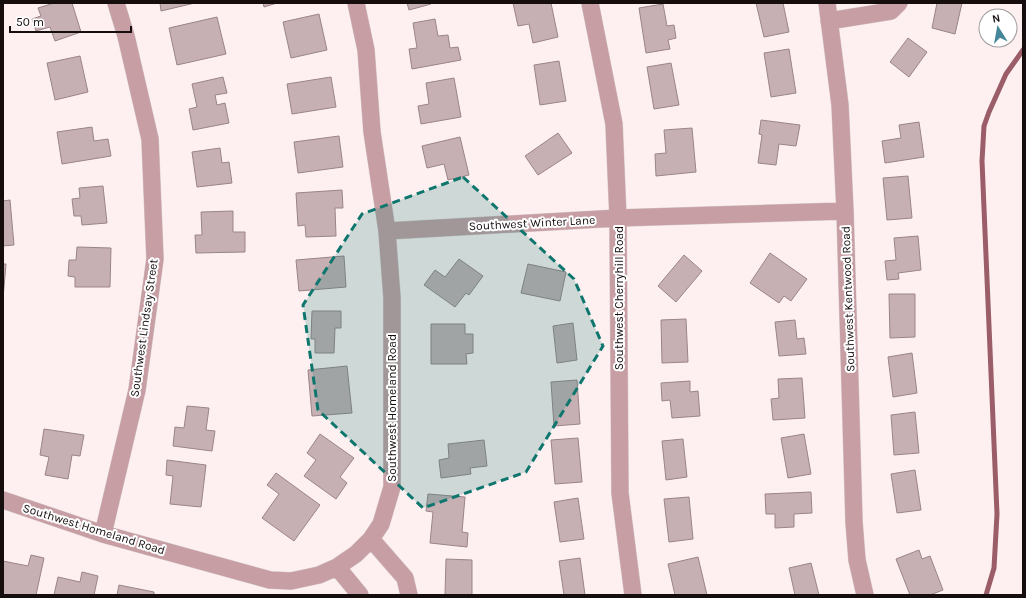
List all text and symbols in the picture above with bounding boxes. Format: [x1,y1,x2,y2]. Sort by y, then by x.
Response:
scale bar [10,8,131,34]
north arrow [978,8,1018,48]
text: N [991,12,1001,26]
text: 50 m [16,15,44,29]
street label: Southwest Winter Lane [469,213,595,233]
street label: Southwest Cherryhill Road [612,226,626,370]
street label: Southwest Kentwood Road [838,226,858,372]
street label: Southwest Lindsay Street [127,258,161,398]
street label: Southwest Homeland Road [385,334,399,482]
street label: Southwest Homeland Road [21,501,167,557]

